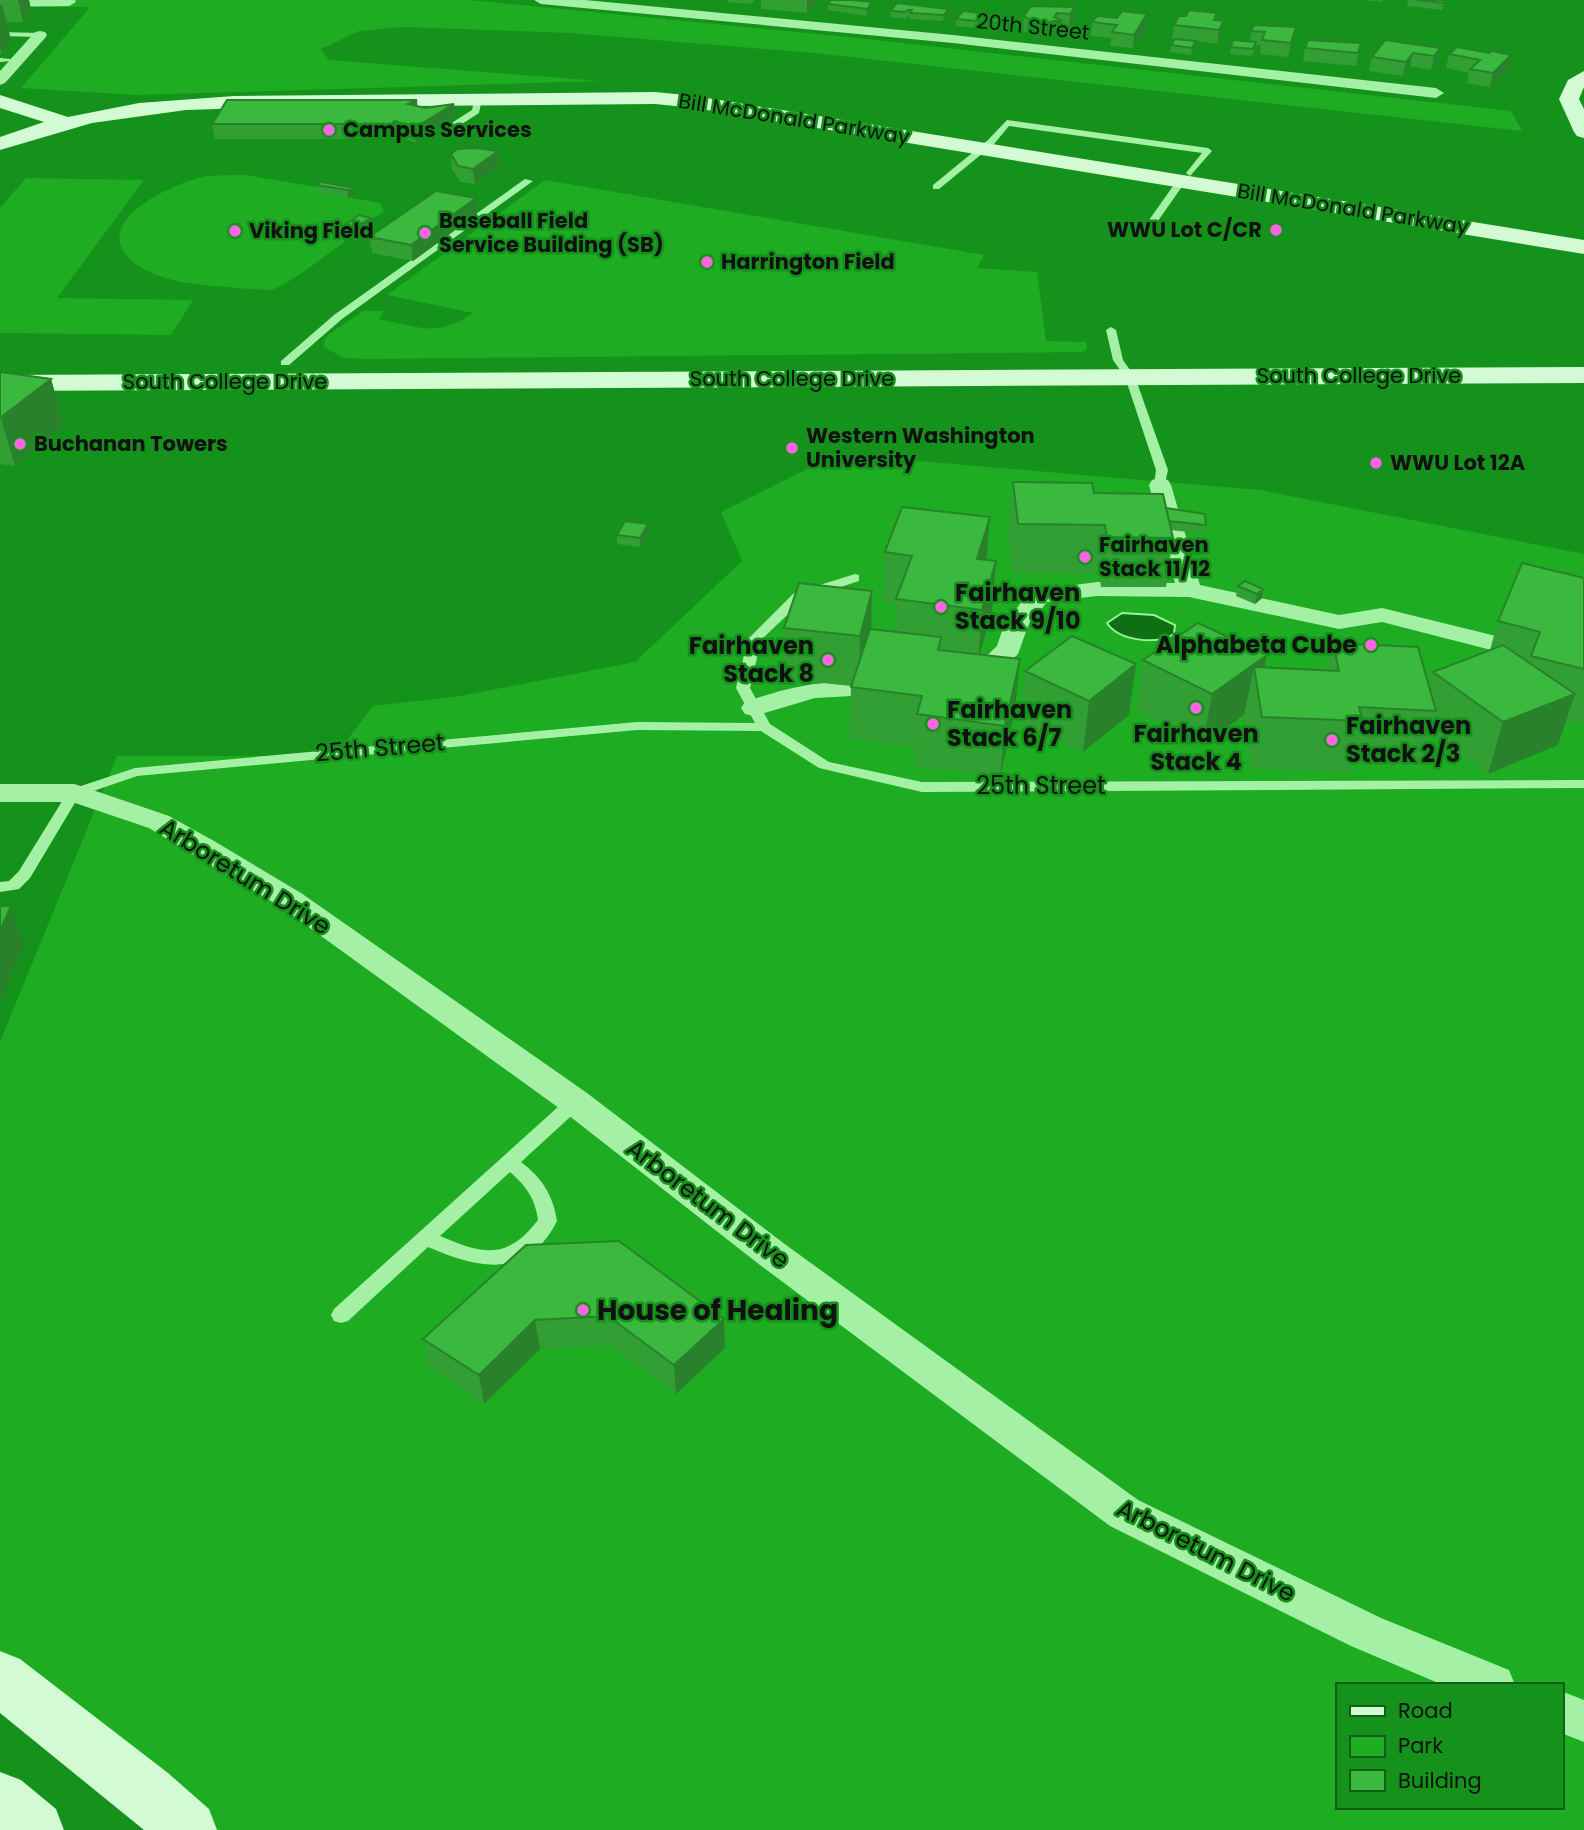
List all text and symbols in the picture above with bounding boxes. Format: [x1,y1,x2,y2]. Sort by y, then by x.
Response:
street label: 20th Street [975,6,1091,47]
street label: Bill McDonald Parkway [676,86,912,151]
place label: Campus Services [343,115,532,144]
marker: Campus Services [321,122,337,138]
street label: Bill McDonald Parkway [1235,176,1471,241]
place label: Baseball Field Service Building (SB) [439,206,664,259]
place label: WWU Lot C/CR [1107,215,1262,244]
place label: Viking Field [249,216,374,245]
marker: WWU Lot C/CR [1268,222,1284,238]
marker: Viking Field [227,223,243,239]
marker: Baseball Field Service Building (SB) [417,225,433,241]
place label: Harrington Field [721,247,895,276]
marker: Harrington Field [699,254,715,270]
street label: South College Drive [1257,361,1461,390]
street label: South College Drive [690,364,894,393]
street label: South College Drive [123,367,327,396]
place label: Western Washington University [806,421,1035,474]
place label: Buchanan Towers [34,429,228,458]
marker: Buchanan Towers [12,436,28,452]
marker: Western Washington University [784,440,800,456]
place label: WWU Lot 12A [1390,448,1526,477]
marker: WWU Lot 12A [1368,455,1384,471]
place label: Fairhaven Stack 11/12 [1099,530,1210,583]
marker: Fairhaven Stack 11/12 [1077,549,1093,565]
place label: Fairhaven Stack 9/10 [955,576,1081,637]
marker: Fairhaven Stack 9/10 [933,599,949,615]
place label: Alphabeta Cube [1156,628,1357,661]
place label: Fairhaven Stack 8 [689,629,814,690]
marker: Alphabeta Cube [1363,637,1379,653]
marker: Fairhaven Stack 8 [820,652,836,668]
place label: Fairhaven Stack 6/7 [947,693,1072,754]
marker: Fairhaven Stack 4 [1188,700,1204,716]
place label: Fairhaven Stack 2/3 [1346,709,1471,770]
marker: Fairhaven Stack 6/7 [925,716,941,732]
place label: Fairhaven Stack 4 [1133,717,1259,778]
street label: 25th Street [314,725,446,770]
marker: Fairhaven Stack 2/3 [1324,732,1340,748]
street label: 25th Street [976,769,1106,802]
street label: Arboretum Drive [153,811,337,942]
street label: Arboretum Drive [620,1131,796,1276]
place label: House of Healing [597,1291,838,1330]
marker: House of Healing [575,1302,591,1318]
street label: Arboretum Drive [1111,1491,1301,1610]
legend [1336,1683,1563,1809]
text: Road [1398,1696,1453,1725]
text: Park [1398,1731,1443,1760]
text: Building [1398,1766,1482,1795]

